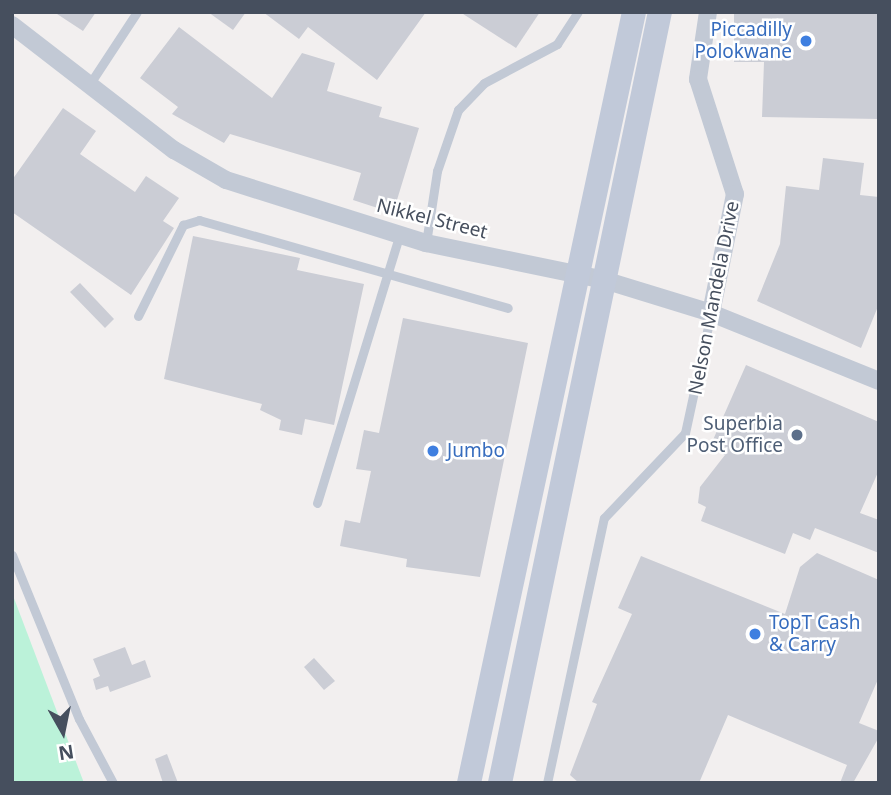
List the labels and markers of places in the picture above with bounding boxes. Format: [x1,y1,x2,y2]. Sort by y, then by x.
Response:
place label: Piccadilly Polokwane [694,19,792,63]
marker: Piccadilly Polokwane [798,33,814,49]
place label: Superbia Post Office [686,413,783,457]
marker: Superbia Post Office [789,427,805,443]
place label: Jumbo [447,440,505,462]
marker: Jumbo [425,443,441,459]
place label: TopT Cash & Carry [769,612,860,656]
marker: TopT Cash & Carry [747,626,763,642]

